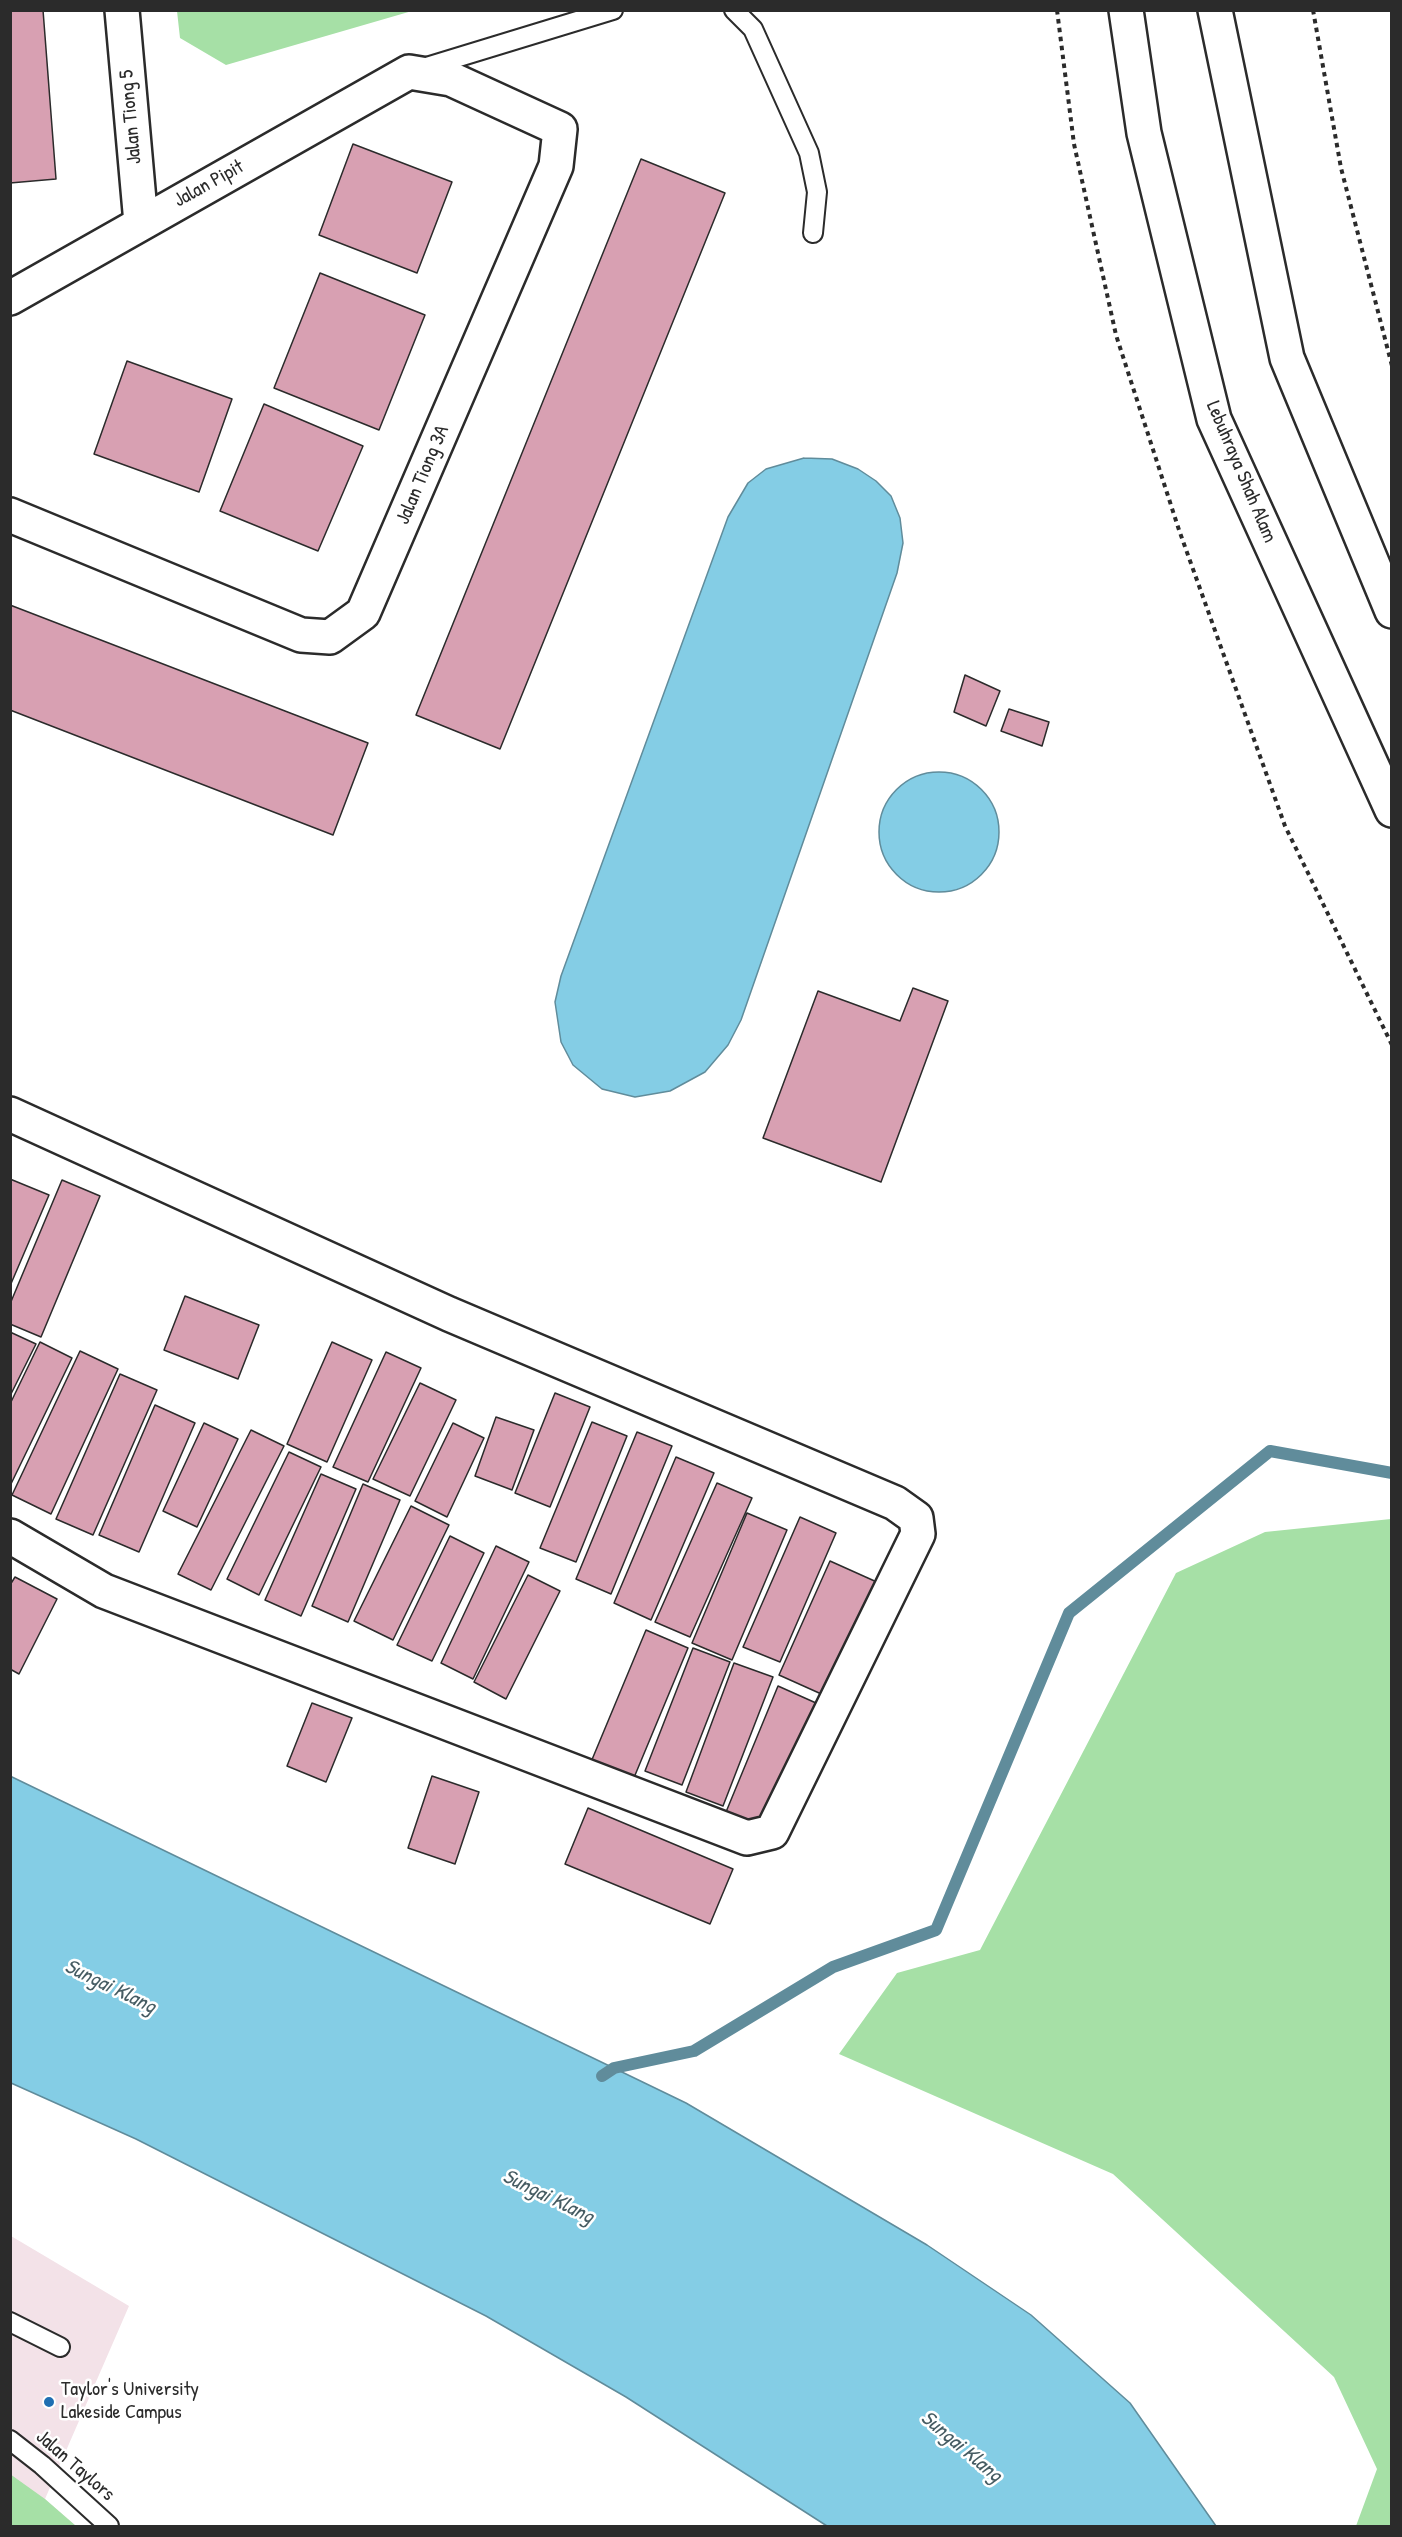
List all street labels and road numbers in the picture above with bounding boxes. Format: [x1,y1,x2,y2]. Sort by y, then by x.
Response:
street label: Jalan Tiong 5 [115,69,147,165]
street label: Jalan Pipit [170,155,248,213]
street label: Lebuhraya Shah Alam [1200,398,1282,546]
street label: Jalan Tiong 3A [391,422,455,528]
street label: Jalan Taylors [31,2425,119,2507]

